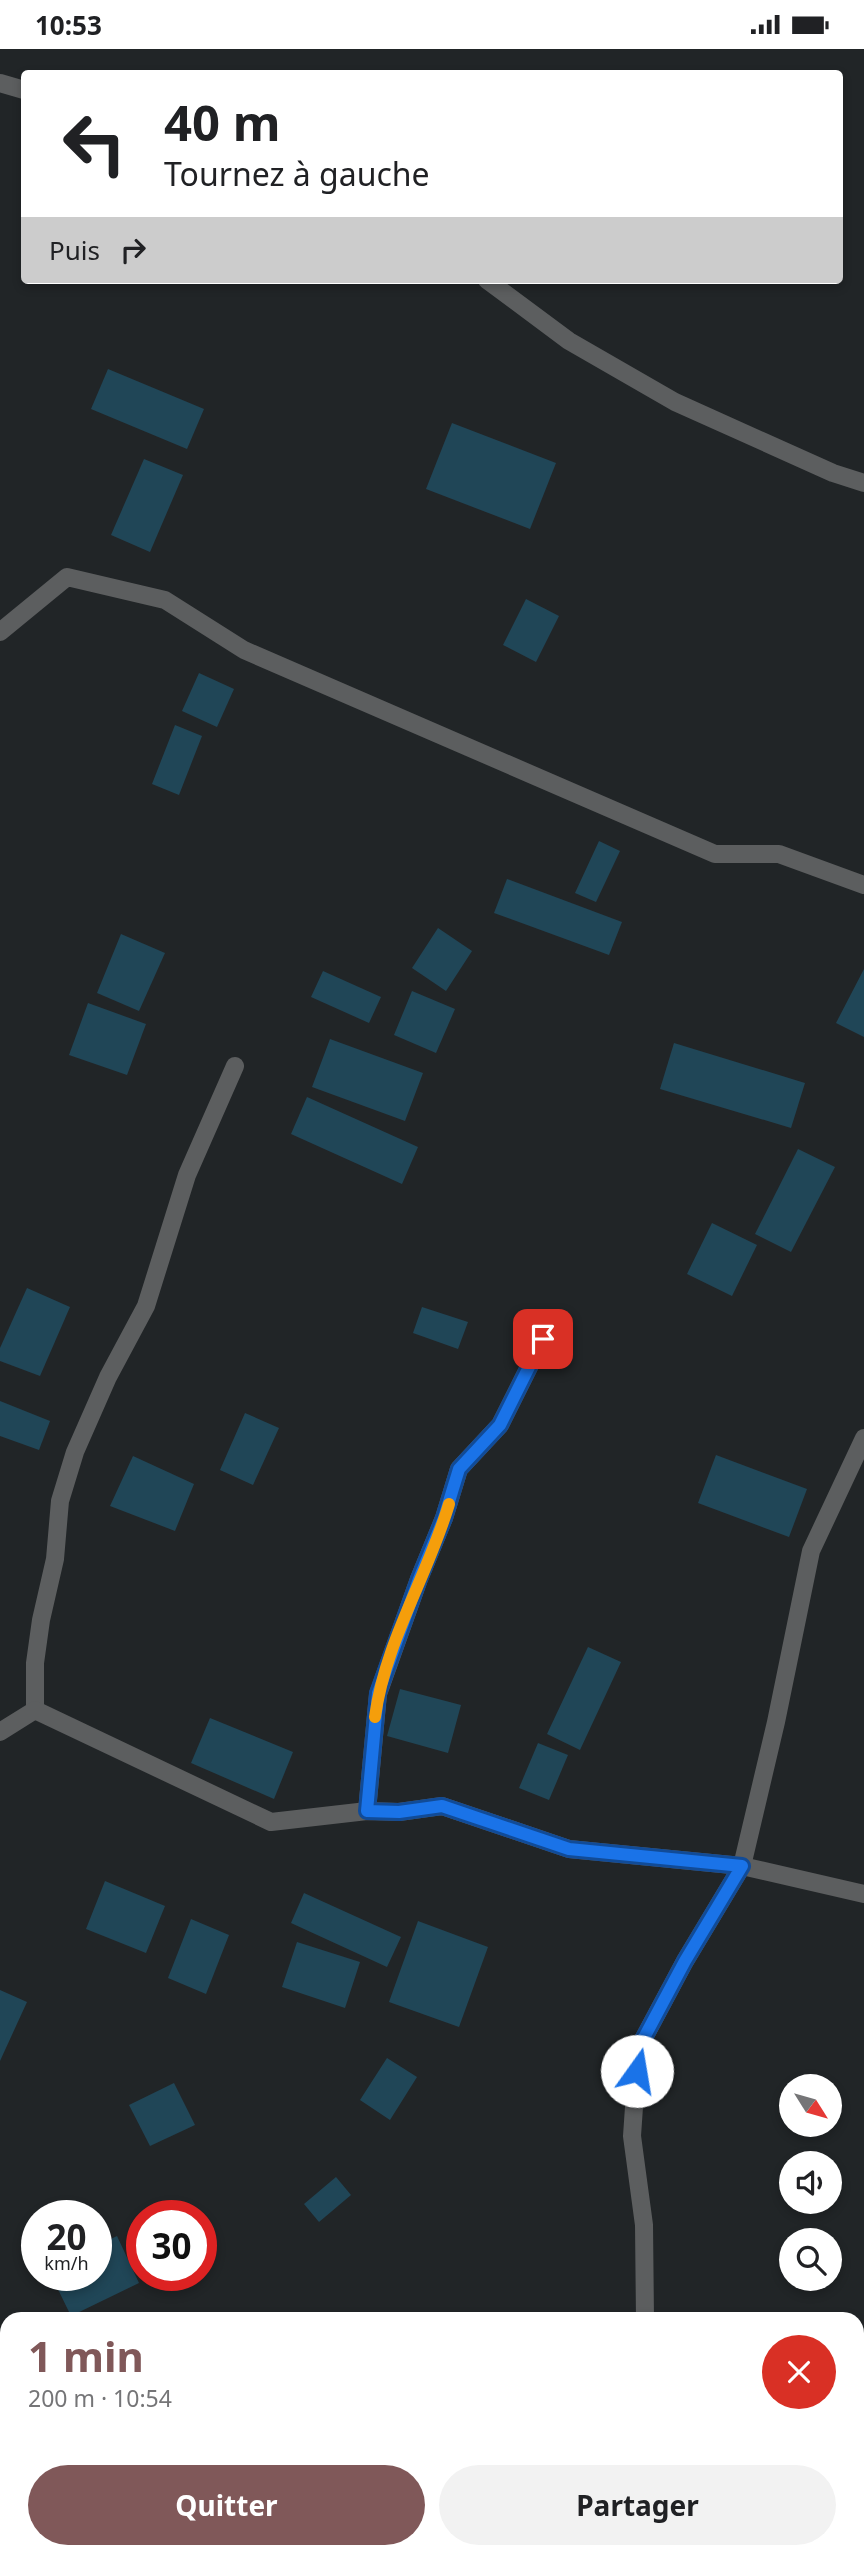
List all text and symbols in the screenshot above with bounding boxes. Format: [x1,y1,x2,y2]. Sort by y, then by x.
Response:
text: 10:53 [35,7,102,43]
text: 40 m [164,89,281,155]
icon: left [49,98,140,189]
text: Tournez à gauche [164,152,430,195]
icon: right [114,231,152,269]
text: Puis [49,232,100,268]
pin [513,1309,573,1369]
icon: arrive [524,1320,562,1358]
position arrow [600,2034,674,2108]
north arrow [779,2074,842,2137]
map controls [779,2074,842,2291]
button: sound [779,2151,842,2214]
speed limit sign: 30 [126,2200,217,2291]
text: 20 [46,2213,87,2260]
button: search [779,2228,842,2291]
text: km/h [44,2251,89,2275]
text: 1 min [28,2327,144,2384]
button: close [762,2335,836,2409]
text: 200 m · 10:54 [28,2382,172,2414]
button: Quitter [28,2465,425,2545]
button: Partager [439,2465,836,2545]

